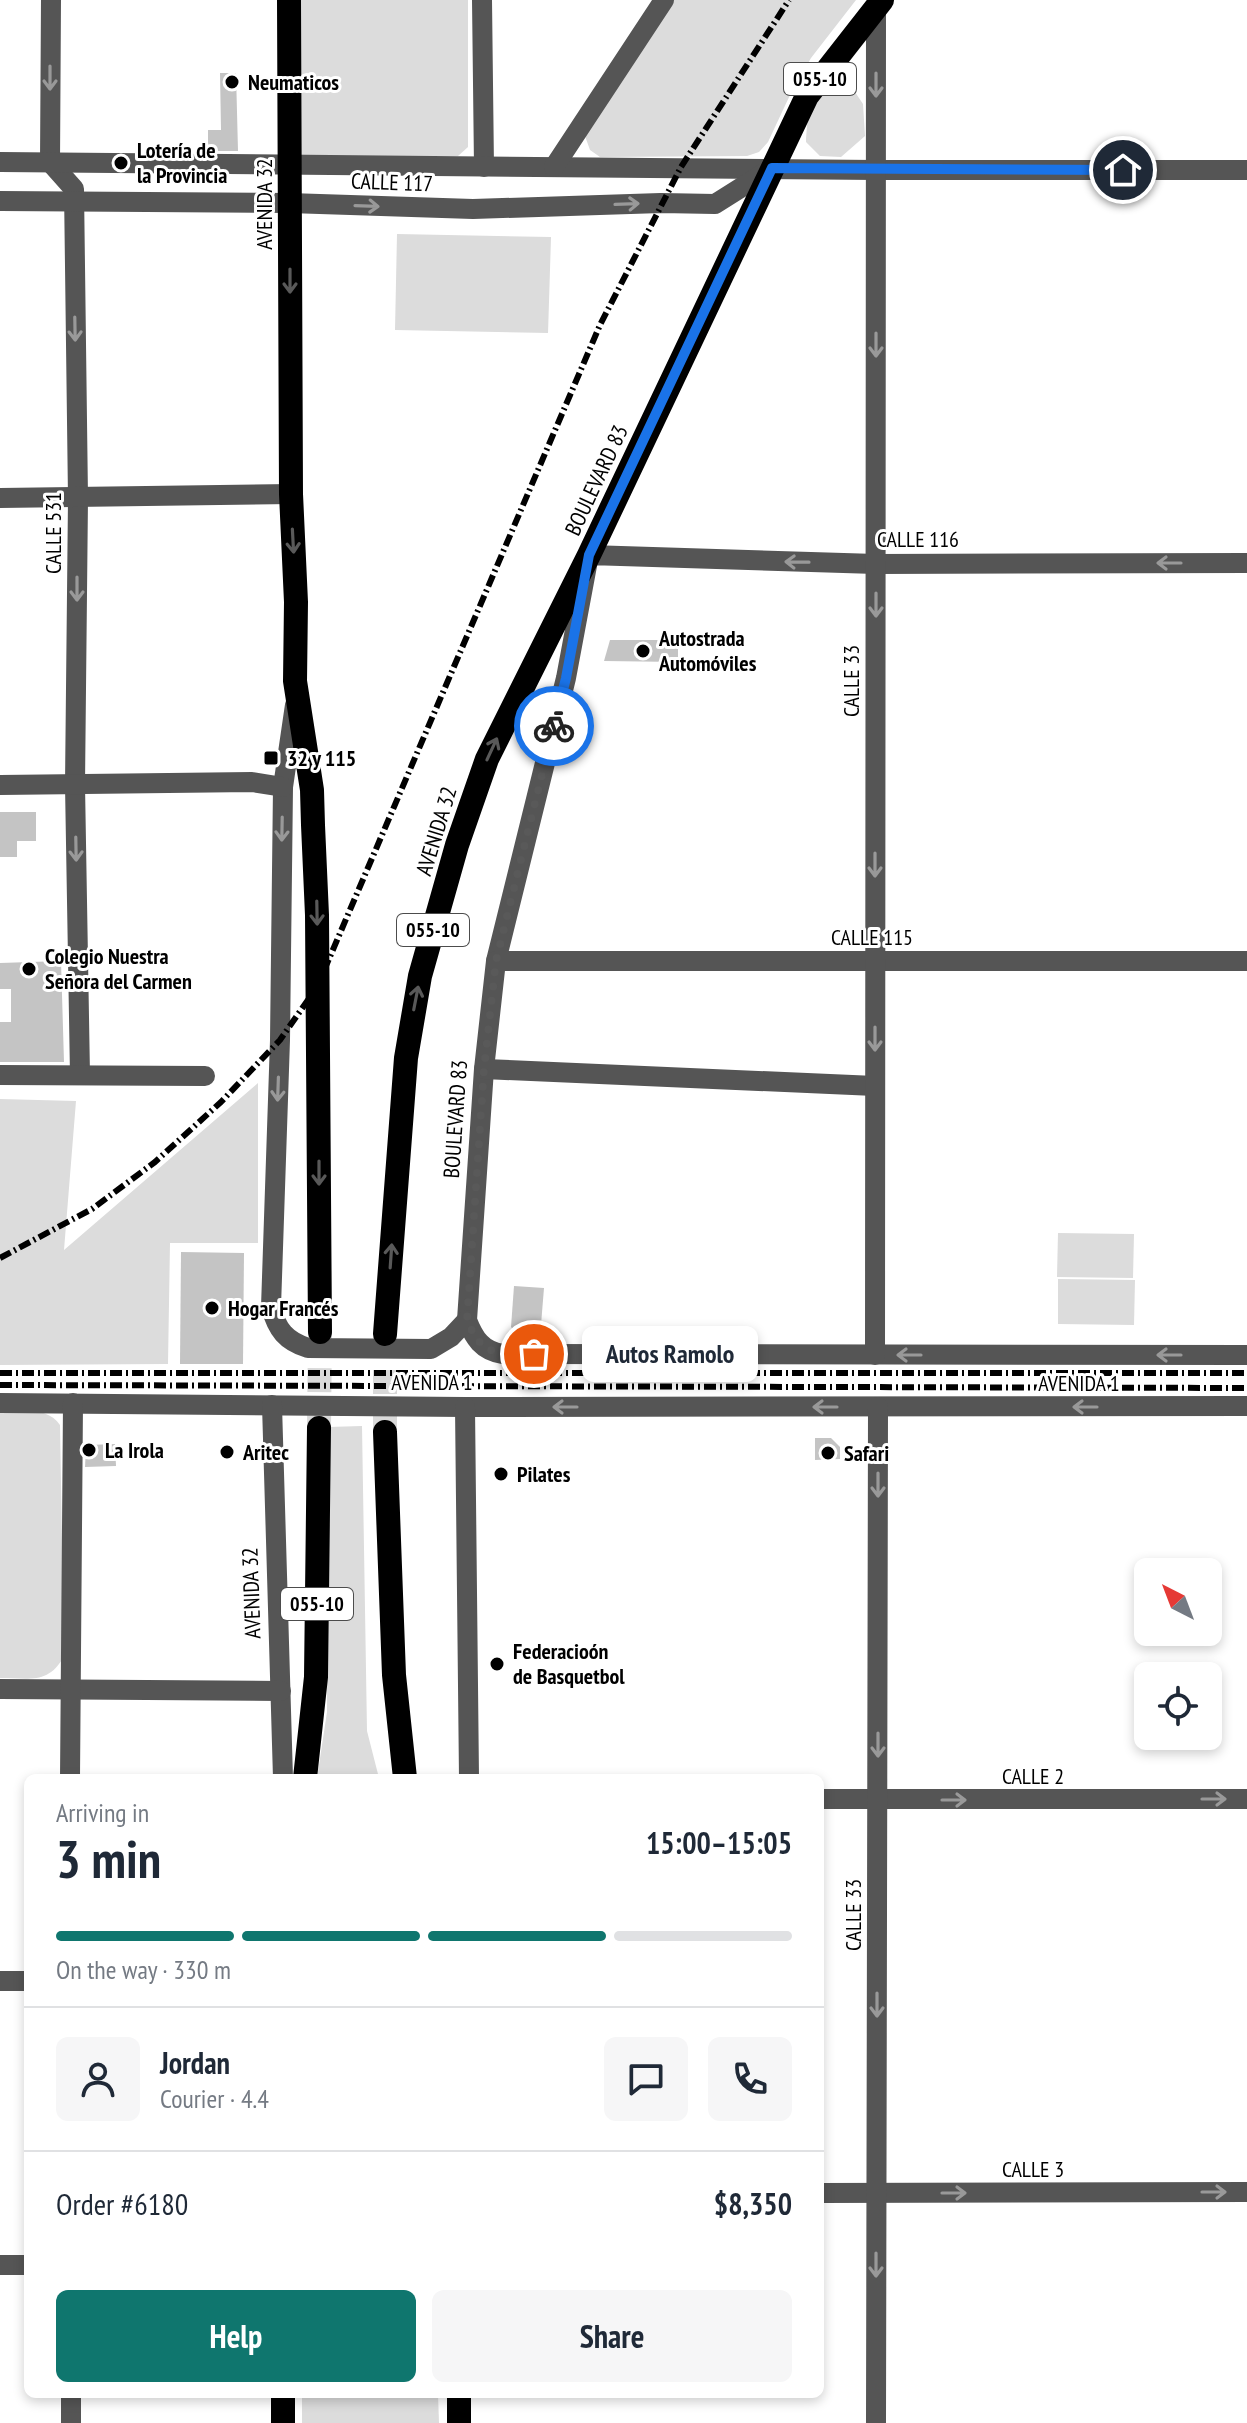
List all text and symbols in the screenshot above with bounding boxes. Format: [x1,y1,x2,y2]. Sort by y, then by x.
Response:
road number: 055-10 [784,63,856,95]
one-way arrow [42,64,58,91]
place label: Neumaticos [248,68,339,96]
one-way arrow [868,71,884,98]
marker: Neumaticos [223,73,241,91]
place label: Lotería de la Provincia [137,136,227,189]
pin [1089,136,1157,204]
icon: home [1101,148,1145,192]
marker: Lotería de la Provincia [112,154,130,172]
street label: AVENIDA 32 [250,158,278,250]
street label: CALLE 117 [351,167,433,197]
one-way arrow [613,197,640,212]
one-way arrow [353,198,380,213]
one-way arrow [282,267,297,294]
one-way arrow [67,315,83,342]
one-way arrow [868,331,884,358]
street label: BOULEVARD 83 [558,420,634,540]
street label: CALLE 531 [39,492,67,574]
street label: CALLE 116 [877,525,959,553]
one-way arrow [285,527,300,554]
one-way arrow [784,554,811,570]
one-way arrow [1156,555,1183,571]
one-way arrow [69,575,85,602]
one-way arrow [868,591,884,618]
place label: Autostrada Automóviles [658,624,757,677]
marker: Autostrada Automóviles [634,642,652,660]
street label: CALLE 33 [837,645,865,717]
courier [514,686,594,766]
icon: bike [532,704,576,748]
one-way arrow [485,738,500,762]
place label: 32 y 115 [287,744,356,772]
marker: 32 y 115 [262,749,280,767]
street label: AVENIDA 32 [409,783,463,879]
one-way arrow [274,815,290,842]
one-way arrow [69,835,84,862]
one-way arrow [867,851,883,878]
one-way arrow [309,899,324,926]
road number: 055-10 [397,914,469,946]
street label: CALLE 115 [831,923,913,951]
place label: Colegio Nuestra Señora del Carmen [45,942,192,995]
marker: Colegio Nuestra Señora del Carmen [20,960,38,978]
one-way arrow [409,985,424,1011]
one-way arrow [867,1025,883,1052]
street label: BOULEVARD 83 [437,1059,473,1179]
one-way arrow [271,1075,286,1102]
one-way arrow [311,1159,326,1186]
one-way arrow [384,1243,399,1270]
place label: Hogar Francés [228,1294,339,1322]
marker: Hogar Francés [203,1299,221,1317]
pin [500,1320,568,1388]
callout: Autos Ramolo [582,1326,758,1382]
icon: bag [512,1332,556,1376]
text: Autos Ramolo [606,1337,734,1370]
one-way arrow [896,1347,923,1363]
one-way arrow [1156,1347,1183,1363]
street label: AVENIDA 1 [391,1368,473,1396]
street label: AVENIDA 1 [1038,1369,1120,1397]
one-way arrow [552,1399,579,1415]
one-way arrow [812,1399,839,1415]
one-way arrow [1072,1399,1099,1415]
place label: La Irola [105,1436,164,1464]
place label: Aritec [242,1438,289,1466]
place label: Safari [844,1439,889,1467]
marker: La Irola [80,1441,98,1459]
marker: Aritec [218,1443,236,1461]
marker: Safari [819,1444,837,1462]
place label: Pilates [517,1460,571,1488]
marker: Pilates [492,1465,510,1483]
one-way arrow [870,1471,886,1498]
street label: AVENIDA 32 [235,1547,267,1639]
north arrow [1134,1558,1222,1646]
map controls [1134,1558,1222,1750]
road number: 055-10 [281,1588,353,1620]
place label: Federacioón de Basquetbol [513,1637,625,1690]
marker: Federacioón de Basquetbol [488,1655,506,1673]
button: locate [1134,1662,1222,1750]
one-way arrow [870,1731,885,1758]
street label: CALLE 2 [1002,1762,1064,1790]
one-way arrow [1200,1791,1227,1807]
one-way arrow [940,1792,967,1808]
text: Arriving in [56,1796,149,1829]
text: 15:00–15:05 [646,1823,792,1862]
text: 3 min [56,1825,161,1892]
street label: CALLE 33 [839,1879,867,1951]
text: On the way · 330 m [56,1953,231,1986]
one-way arrow [869,1991,885,2018]
button: person [56,2037,140,2121]
button: chat [604,2037,688,2121]
button: phone [708,2037,792,2121]
text: Jordan [160,2043,230,2082]
text: Courier · 4.4 [160,2082,269,2115]
street label: CALLE 3 [1002,2155,1064,2183]
text: Order #6180 [56,2184,188,2223]
text: $8,350 [714,2184,792,2223]
one-way arrow [1200,2184,1227,2200]
one-way arrow [940,2185,967,2201]
one-way arrow [868,2251,884,2278]
button: Help [56,2290,416,2382]
button: Share [432,2290,792,2382]

